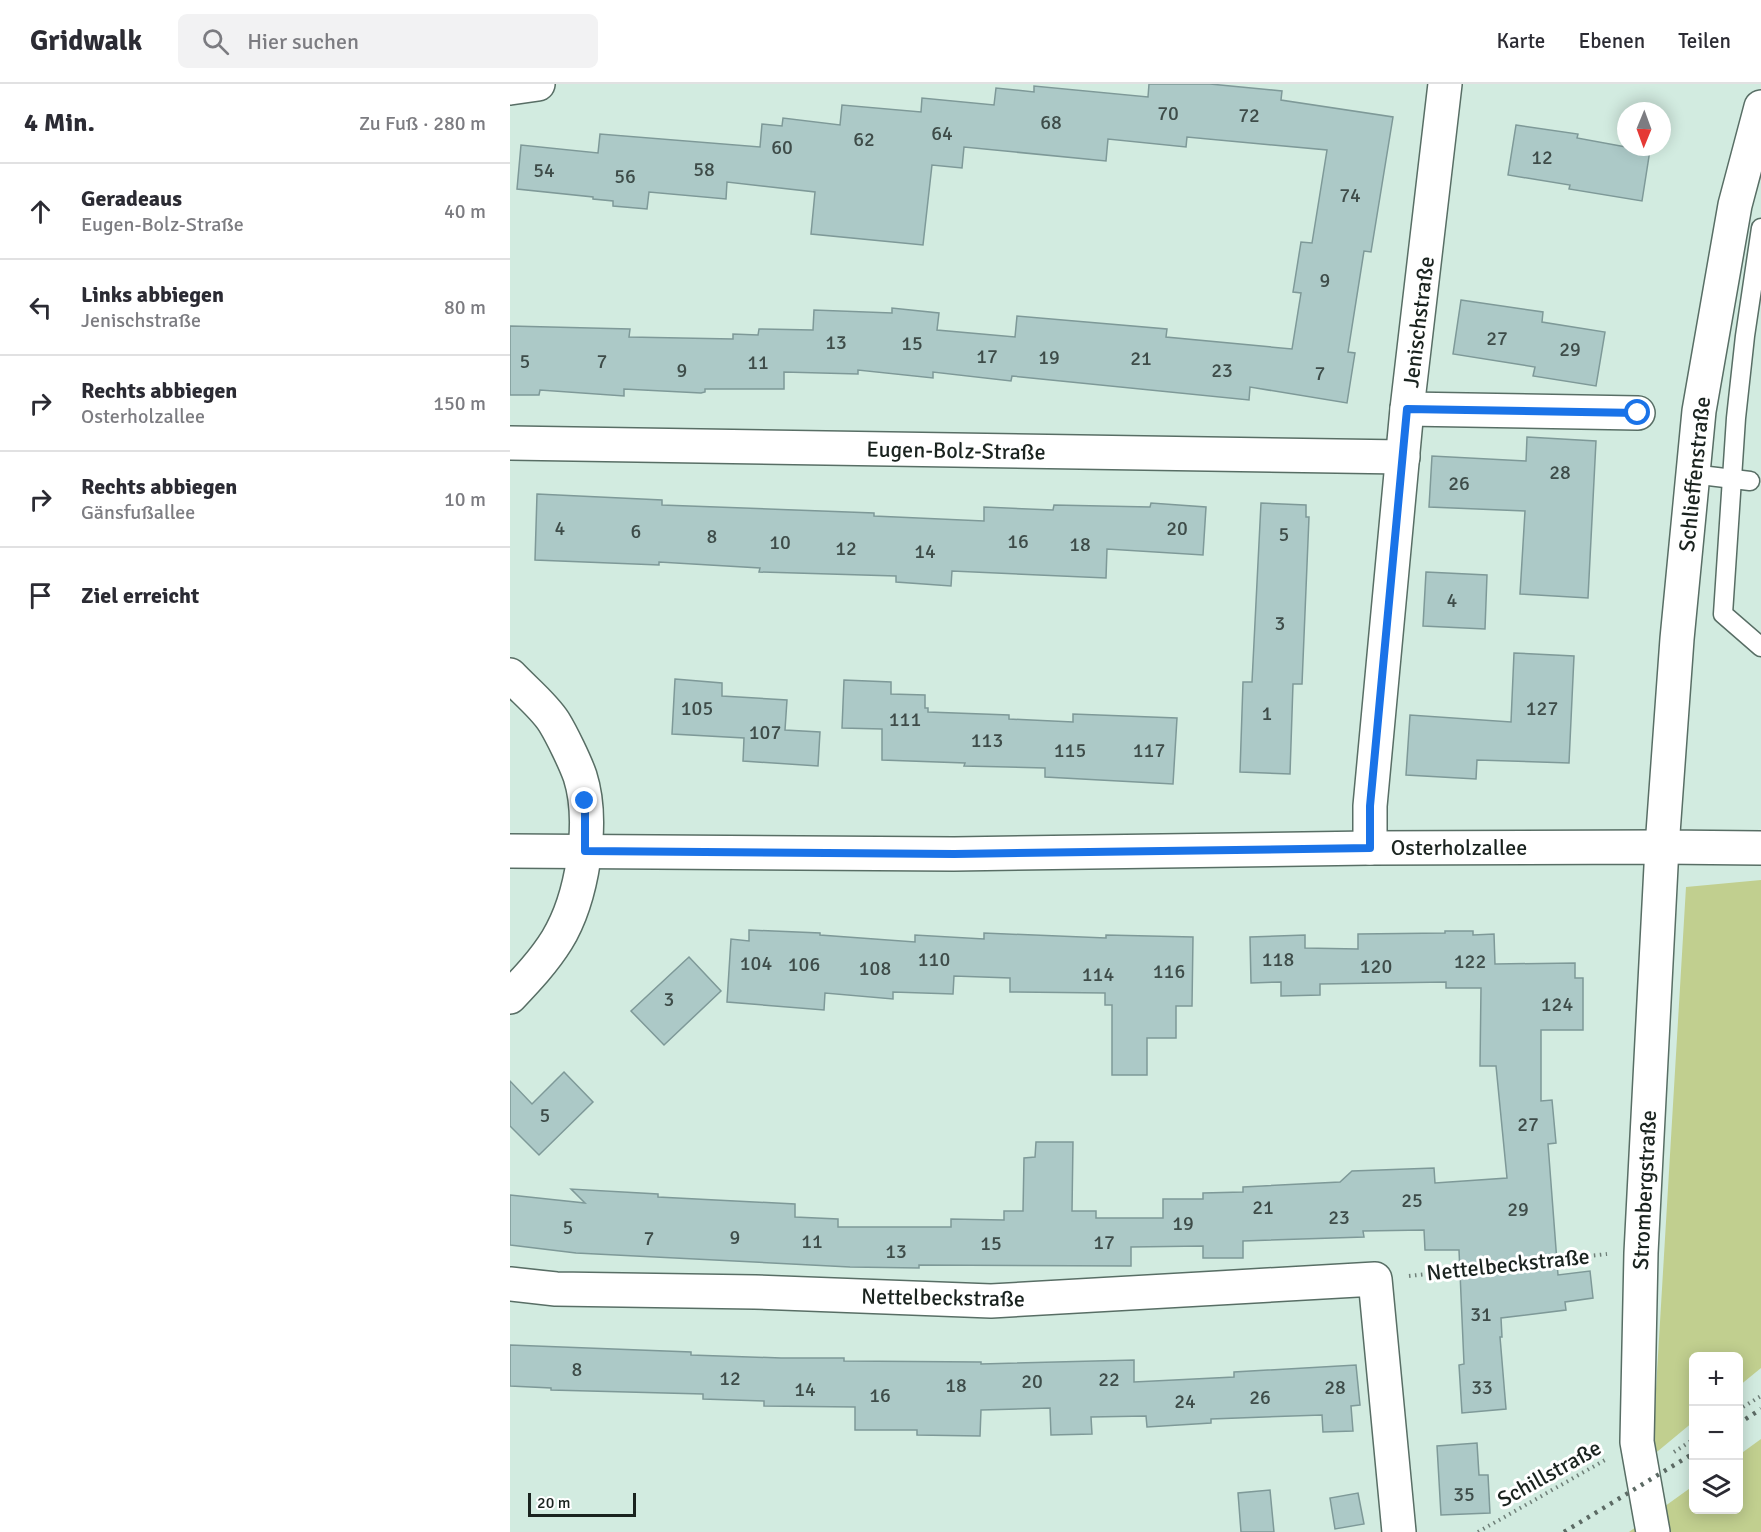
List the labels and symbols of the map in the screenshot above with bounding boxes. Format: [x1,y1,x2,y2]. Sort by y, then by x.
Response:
house number: 70 [1157,101,1179,126]
north arrow [1617,102,1671,156]
house number: 72 [1238,103,1260,128]
house number: 68 [1040,110,1062,135]
house number: 64 [931,121,953,146]
house number: 62 [853,127,875,152]
house number: 60 [771,135,793,160]
house number: 12 [1531,145,1553,170]
house number: 58 [693,157,715,182]
house number: 54 [533,158,555,183]
house number: 56 [614,164,636,189]
house number: 74 [1339,183,1361,208]
street label: Jenischstraße [1397,255,1440,389]
house number: 9 [1320,268,1330,293]
house number: 27 [1486,326,1508,351]
house number: 13 [825,330,847,355]
house number: 15 [901,331,923,356]
house number: 29 [1559,337,1581,362]
house number: 17 [976,344,998,369]
house number: 19 [1038,345,1060,370]
house number: 21 [1130,346,1152,371]
house number: 5 [520,349,530,374]
house number: 7 [597,349,607,374]
house number: 11 [747,350,769,375]
house number: 9 [677,358,687,383]
house number: 23 [1211,358,1233,383]
house number: 7 [1315,361,1325,386]
street label: Schlieffenstraße [1673,395,1716,553]
route start [1624,399,1650,425]
street label: Eugen-Bolz-Straße [866,435,1046,466]
house number: 28 [1549,460,1571,485]
house number: 26 [1448,471,1470,496]
house number: 4 [555,516,566,541]
house number: 20 [1166,516,1188,541]
house number: 6 [631,519,641,544]
house number: 5 [1279,522,1289,547]
house number: 8 [707,524,717,549]
house number: 16 [1007,529,1029,554]
house number: 10 [769,530,791,555]
house number: 18 [1069,532,1091,557]
house number: 12 [835,536,857,561]
house number: 14 [914,539,936,564]
house number: 4 [1447,588,1458,613]
house number: 3 [1275,611,1285,636]
house number: 105 [681,696,713,721]
house number: 127 [1526,696,1558,721]
house number: 1 [1262,701,1272,726]
house number: 111 [889,707,921,732]
house number: 107 [749,720,781,745]
house number: 113 [971,728,1003,753]
house number: 115 [1054,738,1086,763]
house number: 117 [1133,738,1165,763]
route end [571,787,597,813]
street label: Osterholzallee [1391,834,1527,861]
house number: 110 [918,947,950,972]
house number: 118 [1262,947,1294,972]
house number: 122 [1454,949,1486,974]
house number: 104 [740,951,772,976]
house number: 106 [788,952,820,977]
house number: 120 [1360,954,1392,979]
house number: 108 [859,956,891,981]
house number: 116 [1153,959,1185,984]
house number: 114 [1082,962,1114,987]
house number: 3 [664,987,674,1012]
house number: 124 [1541,992,1573,1017]
house number: 5 [540,1103,550,1128]
street label: Strombergstraße [1627,1109,1662,1271]
house number: 27 [1517,1112,1539,1137]
house number: 25 [1401,1188,1423,1213]
house number: 21 [1252,1195,1274,1220]
house number: 29 [1507,1197,1529,1222]
house number: 23 [1328,1205,1350,1230]
house number: 19 [1172,1211,1194,1236]
house number: 5 [563,1215,573,1240]
house number: 9 [730,1225,740,1250]
house number: 7 [644,1226,654,1251]
house number: 11 [801,1229,823,1254]
house number: 17 [1093,1230,1115,1255]
house number: 15 [980,1231,1002,1256]
house number: 13 [885,1239,907,1264]
street label: Nettelbeckstraße [1425,1243,1591,1286]
street label: Nettelbeckstraße [861,1283,1025,1312]
house number: 31 [1470,1302,1492,1327]
house number: 8 [572,1357,582,1382]
house number: 12 [719,1366,741,1391]
house number: 22 [1098,1367,1120,1392]
house number: 20 [1021,1369,1043,1394]
house number: 18 [945,1373,967,1398]
house number: 28 [1324,1375,1346,1400]
house number: 33 [1471,1375,1493,1400]
house number: 14 [794,1377,816,1402]
house number: 16 [869,1383,891,1408]
house number: 26 [1249,1385,1271,1410]
house number: 24 [1174,1389,1196,1414]
street label: Schillstraße [1493,1434,1606,1513]
house number: 35 [1453,1482,1475,1507]
scale bar [528,1490,636,1518]

